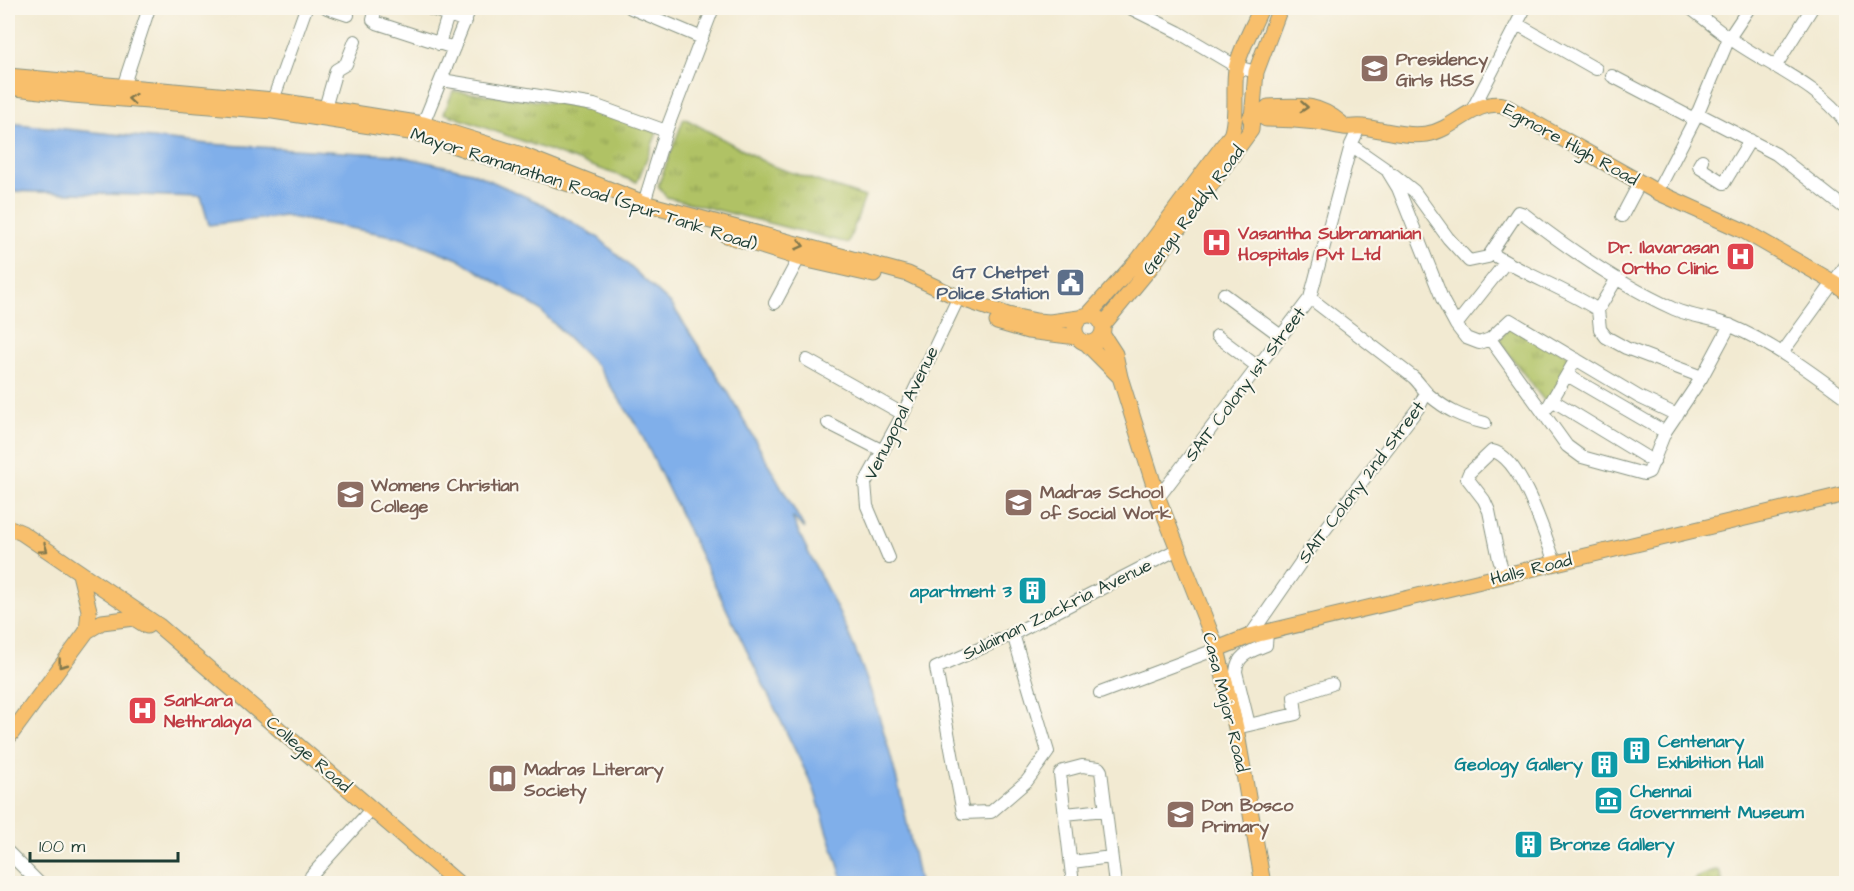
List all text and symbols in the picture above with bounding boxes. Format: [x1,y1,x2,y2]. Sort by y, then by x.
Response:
place label: Presidency Girls HSS [1396,47,1488,93]
school or university icon: Presidency Girls HSS [1359,53,1391,85]
one-way arrow [128,93,137,106]
street label: Egmore High Road [1498,97,1643,193]
one-way arrow [1300,101,1309,114]
street label: Mayor Ramanathan Road (Spur Tank Road) [407,121,760,258]
street label: Gengu Reddy Road [1136,140,1251,281]
place label: Vasantha Subramanian Hospitals Pvt Ltd [1237,221,1421,267]
hospital icon: Vasantha Subramanian Hospitals Pvt Ltd [1201,227,1233,259]
place label: Dr. Ilavarasan Ortho Clinic [1608,235,1720,281]
one-way arrow [794,237,804,250]
hospital icon: Dr. Ilavarasan Ortho Clinic [1724,241,1756,273]
place label: G7 Chetpet Police Station [936,260,1050,306]
public building icon: G7 Chetpet Police Station [1054,266,1086,298]
street label: SAIT Colony 1st Street [1179,301,1313,467]
street label: Venugopal Avenue [858,342,946,485]
street label: SAIT Colony 2nd Street [1292,395,1432,569]
place label: Womens Christian College [370,473,519,520]
school or university icon: Womens Christian College [334,479,366,511]
place label: Madras School of Social Work [1040,480,1172,526]
school or university icon: Madras School of Social Work [1003,486,1035,518]
one-way arrow [38,542,49,553]
street label: Halls Road [1488,547,1575,592]
street label: Sulaiman Zackria Avenue [958,553,1156,666]
building icon: apartment 3 [1017,575,1049,607]
place label: apartment 3 [909,579,1013,604]
street label: Casa Major Road [1196,630,1255,775]
one-way arrow [58,658,69,669]
place label: Sankara Nethralaya [163,688,252,735]
hospital icon: Sankara Nethralaya [127,694,159,726]
street label: College Road [260,710,357,799]
place label: Centenary Exhibition Hall [1658,729,1764,775]
building icon: Centenary Exhibition Hall [1621,735,1653,767]
building icon: Geology Gallery [1588,748,1620,780]
place label: Geology Gallery [1455,752,1583,778]
place label: Madras Literary Society [523,757,664,804]
library icon: Madras Literary Society [487,763,519,795]
place label: Chennai Government Museum [1630,779,1805,825]
museum icon: Chennai Government Museum [1593,785,1625,817]
place label: Don Bosco Primary [1202,793,1294,840]
school or university icon: Don Bosco Primary [1165,799,1197,831]
scale bar [30,825,178,863]
building icon: Bronze Gallery [1513,828,1545,860]
place label: Bronze Gallery [1550,832,1675,858]
text: 100 m [39,834,85,859]

